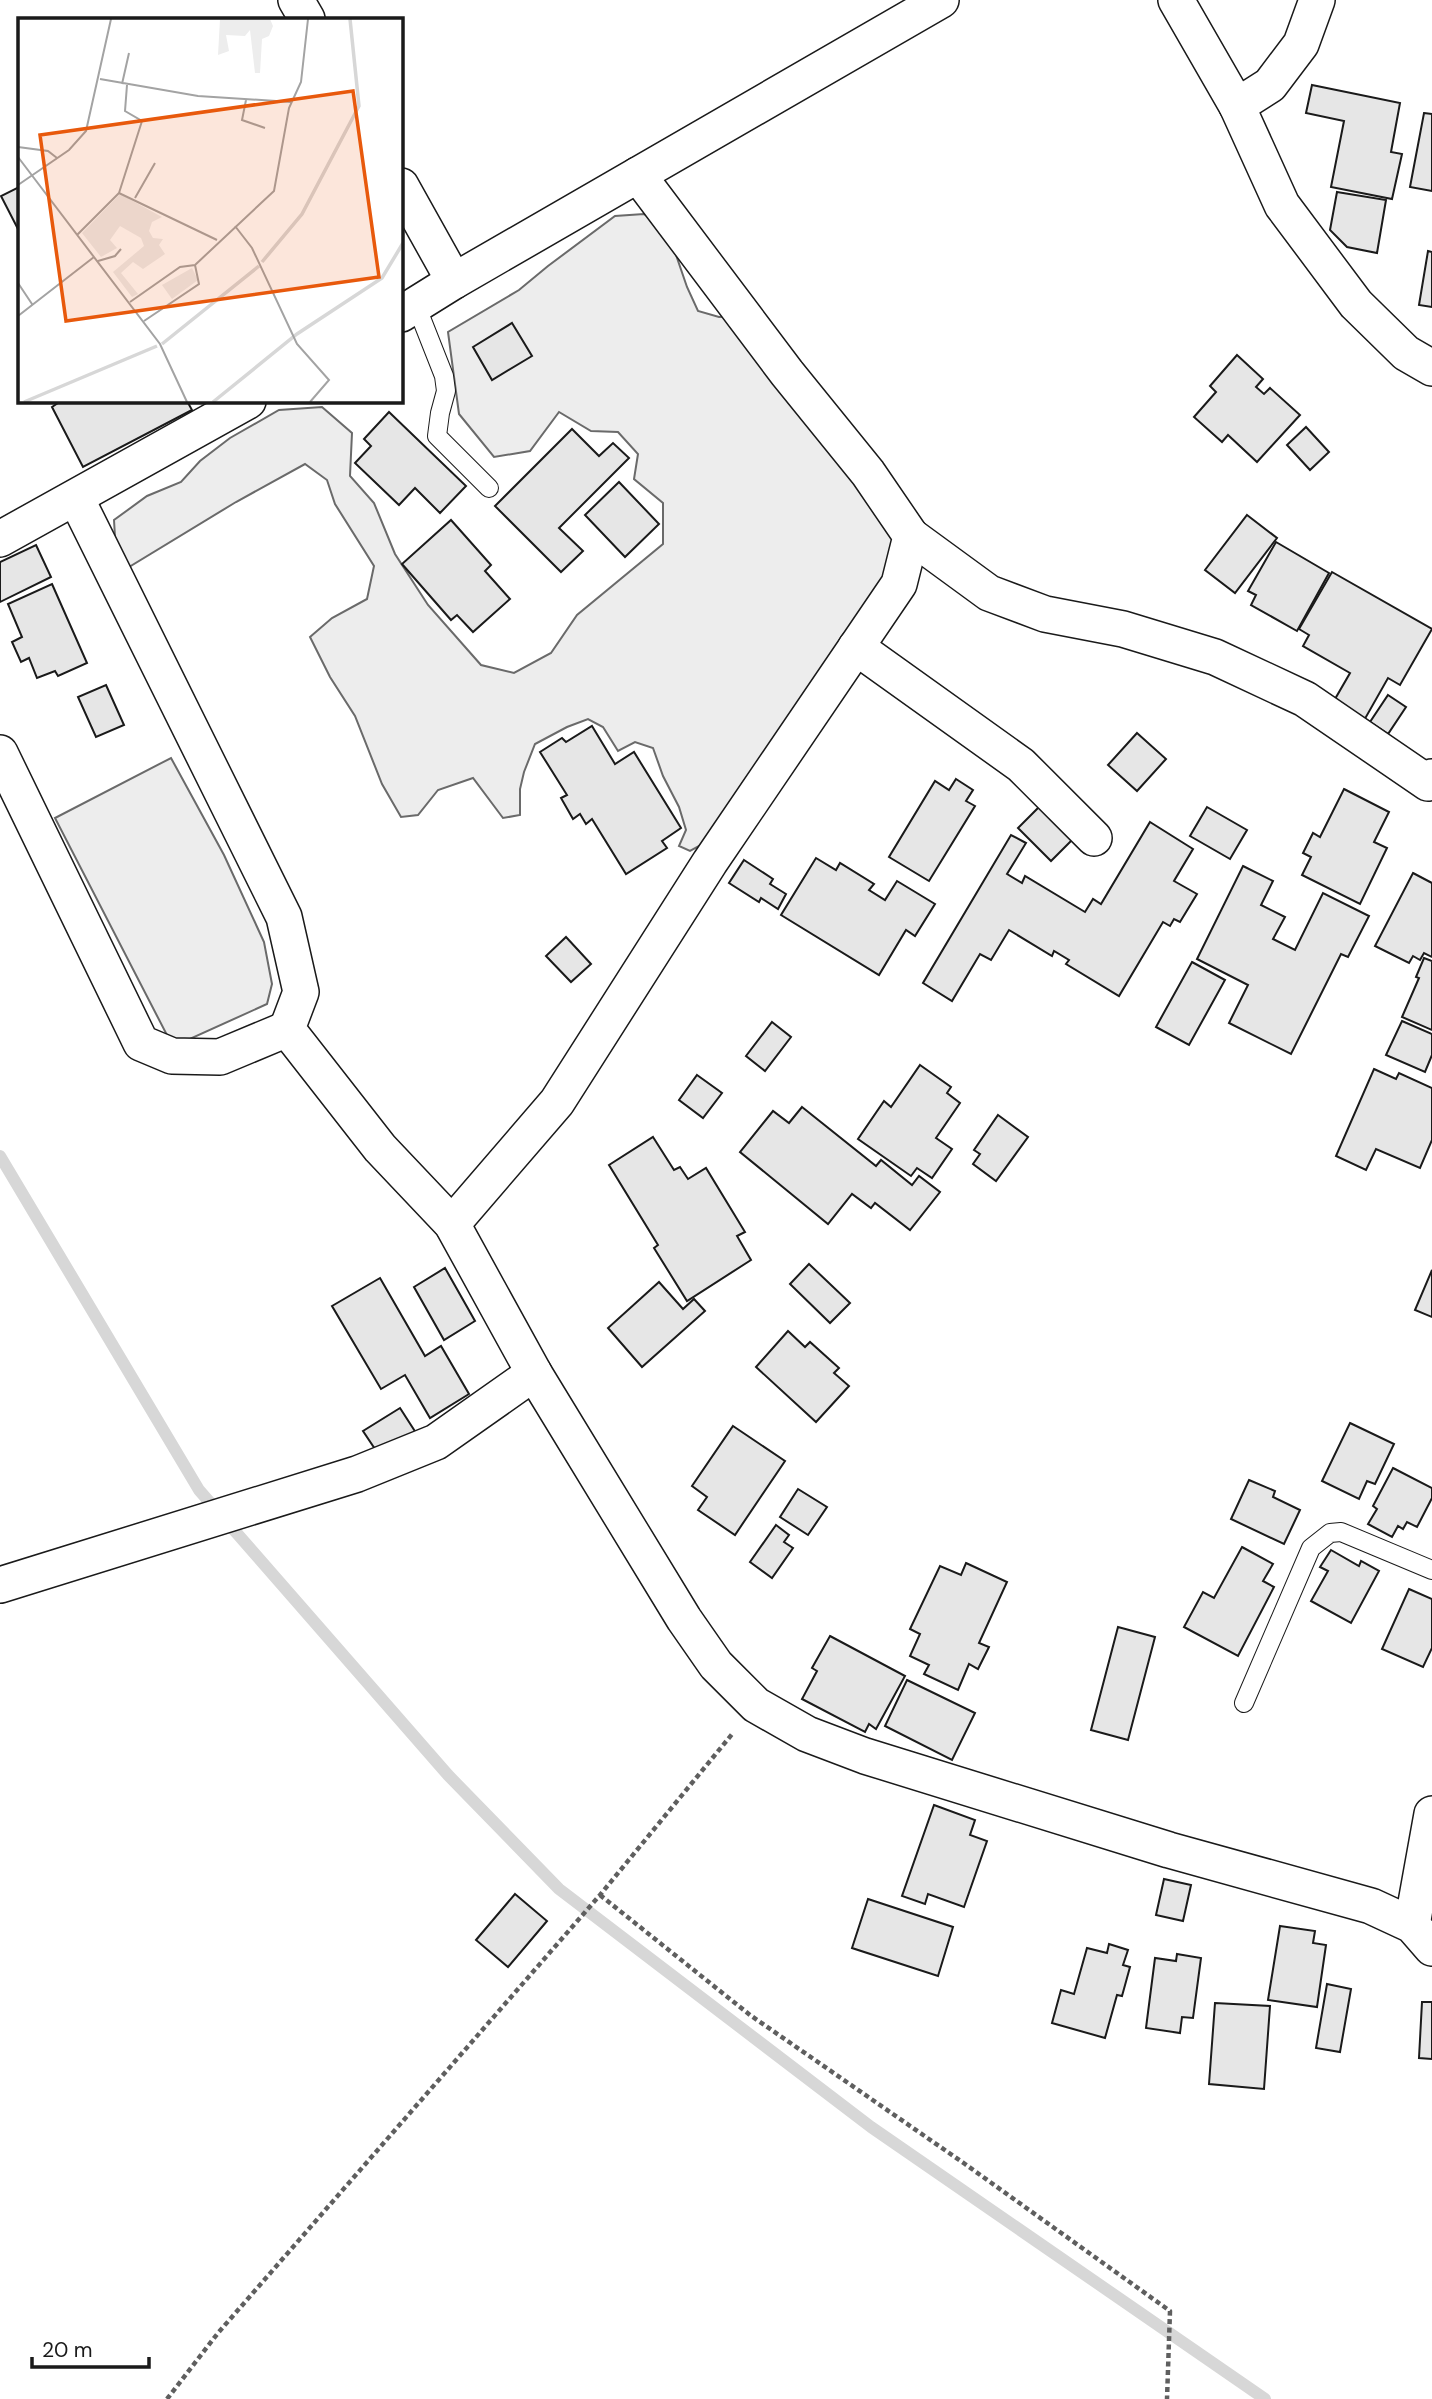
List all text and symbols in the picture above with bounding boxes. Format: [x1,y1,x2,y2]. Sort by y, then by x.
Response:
inset map [18,18,402,402]
scale bar [32,2326,149,2370]
text: 20 m [42,2336,93,2364]

